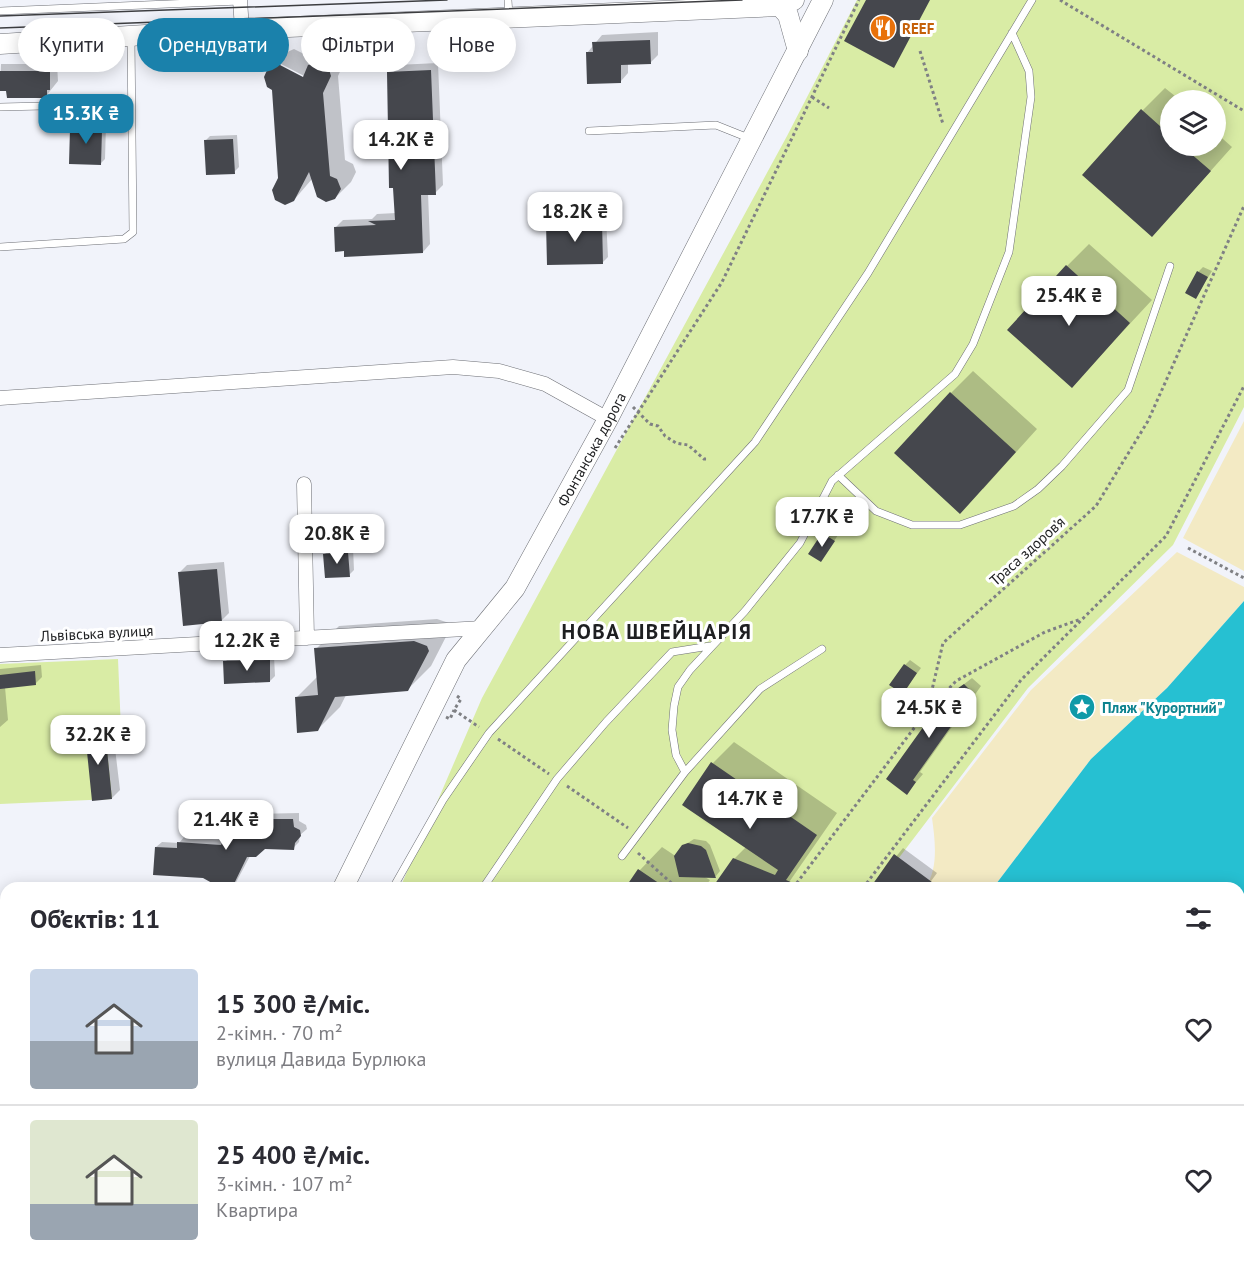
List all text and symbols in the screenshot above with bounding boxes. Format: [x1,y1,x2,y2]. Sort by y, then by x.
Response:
restaurant icon: REEF [868,13,898,43]
chip: Купити [18,18,125,72]
chip: Орендувати [137,18,289,72]
chip: Фільтри [301,18,415,72]
chip: Нове [427,18,516,72]
place label: REEF [902,19,935,38]
map controls [1160,90,1226,156]
button: layers [1160,90,1226,156]
pin: 15.3K ₴ [31,94,141,145]
text: 15.3K ₴ [52,100,120,126]
pin: 14.2K ₴ [346,120,456,171]
text: 14.2K ₴ [367,126,435,152]
pin: 18.2K ₴ [520,192,630,243]
text: 18.2K ₴ [541,198,609,224]
pin: 25.4K ₴ [1014,276,1124,327]
text: 25.4K ₴ [1035,282,1103,308]
street label: Фонтанська дорога [552,389,630,509]
pin: 17.7K ₴ [767,497,877,548]
text: 17.7K ₴ [790,503,854,529]
street label: Траса здоров’я [985,512,1069,590]
pin: 20.8K ₴ [282,514,392,565]
text: 20.8K ₴ [303,520,371,546]
district label: НОВА ШВЕЙЦАРІЯ [562,618,752,645]
street label: Львівська вулиця [39,621,154,645]
pin: 12.2K ₴ [192,621,302,672]
text: 12.2K ₴ [213,627,281,653]
pin: 24.5K ₴ [874,688,984,739]
place icon: Пляж "Курортний" [1067,692,1097,722]
text: 24.5K ₴ [895,694,963,720]
place label: Пляж "Курортний" [1102,698,1223,717]
pin: 32.2K ₴ [43,715,153,766]
text: 32.2K ₴ [64,721,132,747]
pin: 14.7K ₴ [695,779,805,830]
text: 14.7K ₴ [716,785,784,811]
pin: 21.4K ₴ [171,800,281,851]
text: 21.4K ₴ [192,806,260,832]
text: Об’єктів: 11 [30,902,160,935]
icon: filters [1182,902,1215,935]
text: 15 300 ₴/міс. [216,987,370,1020]
icon: home [78,993,150,1065]
icon: heart [1182,1013,1215,1046]
text: 2-кімн. · 70 m² [216,1020,343,1046]
text: вулиця Давида Бурлюка [216,1046,426,1072]
text: 25 400 ₴/міс. [216,1138,370,1171]
icon: home [78,1144,150,1216]
icon: heart [1182,1164,1215,1197]
text: 3-кімн. · 107 m² [216,1171,353,1197]
text: Квартира [216,1197,298,1223]

